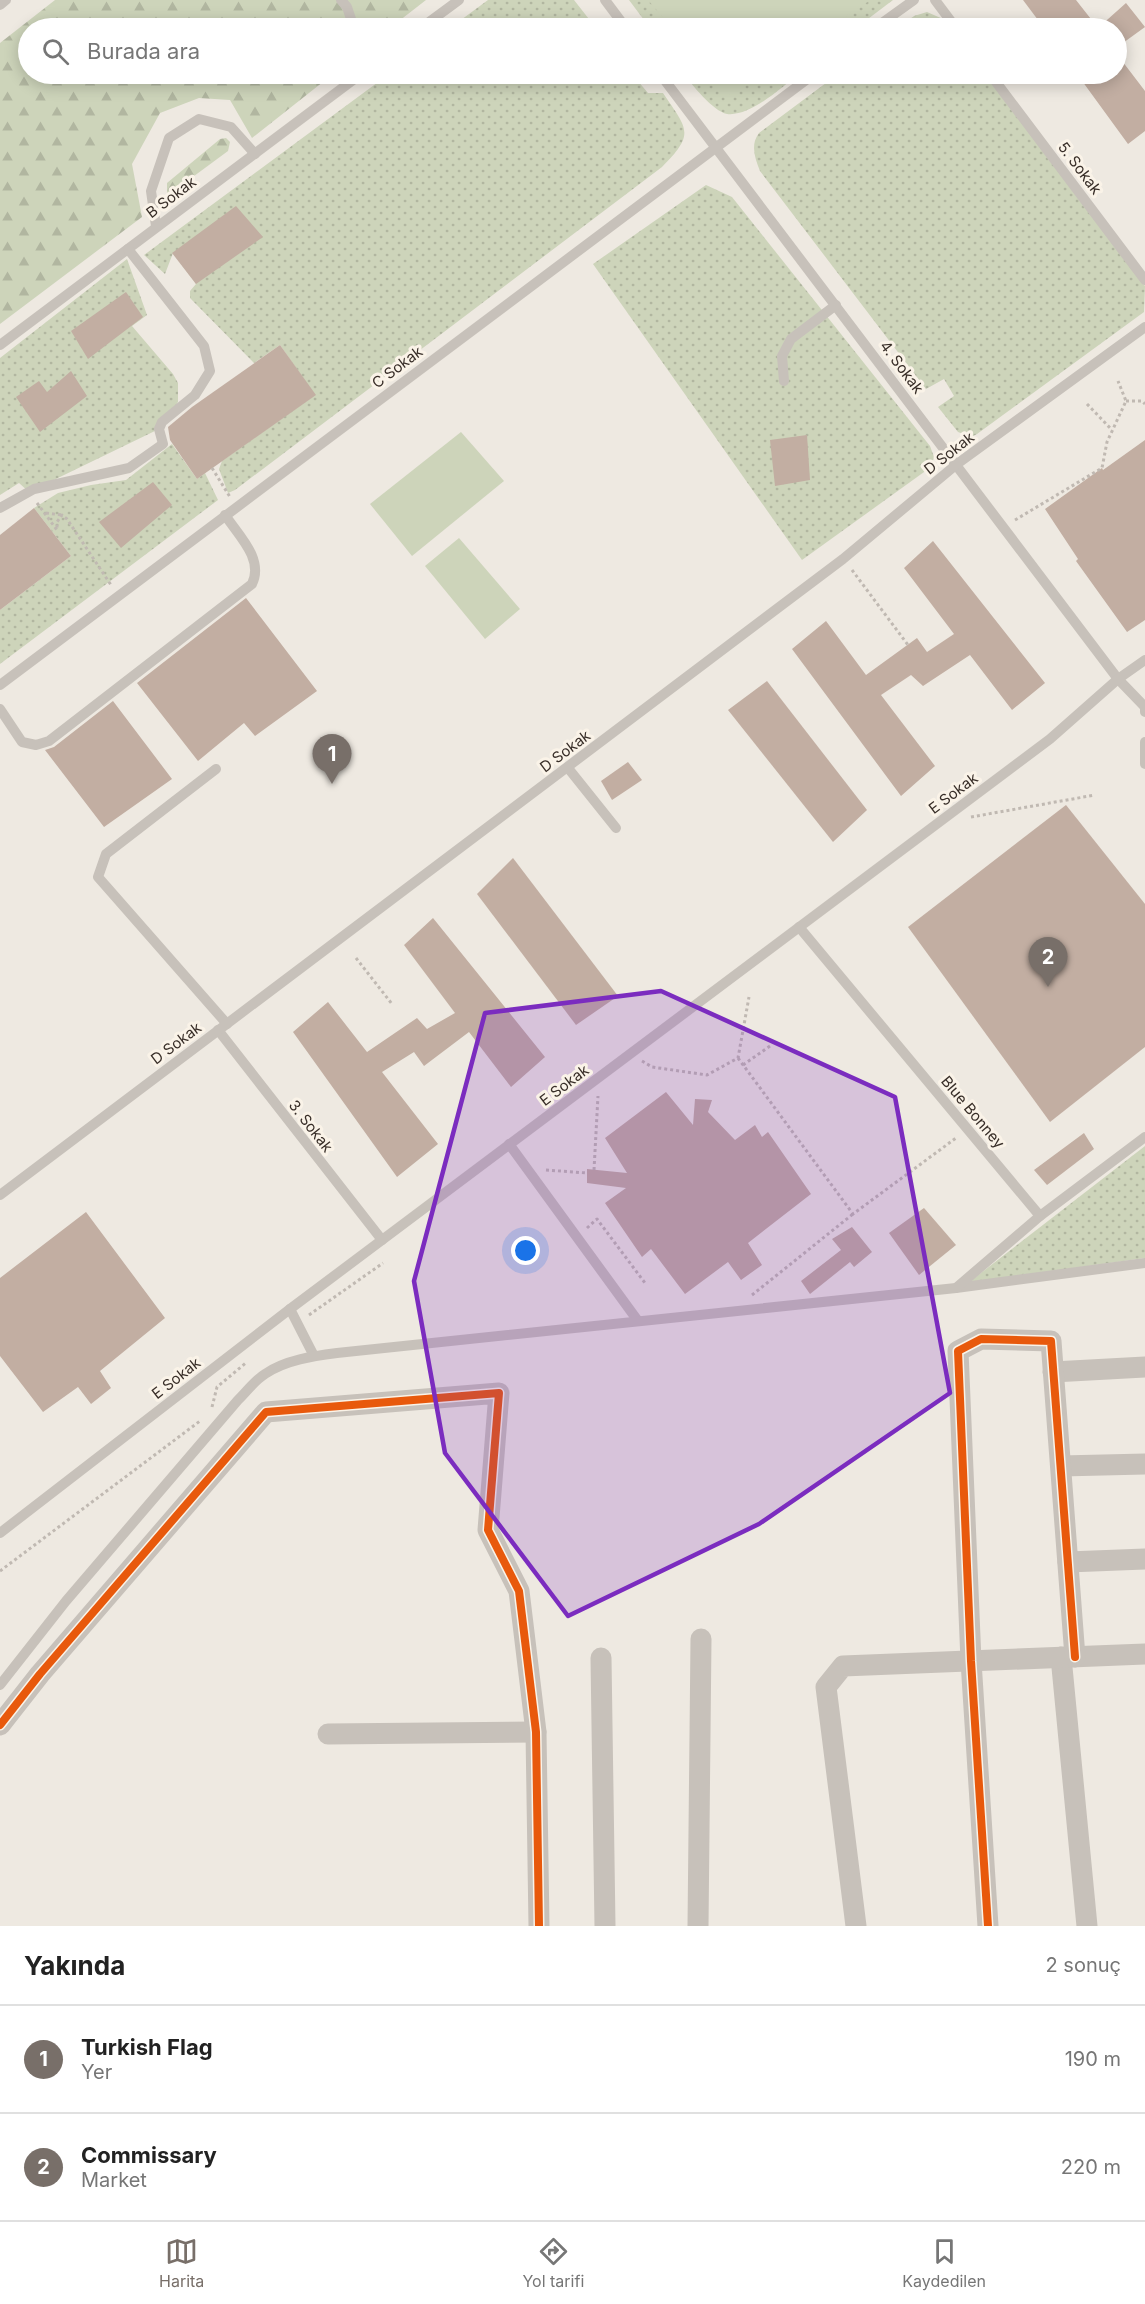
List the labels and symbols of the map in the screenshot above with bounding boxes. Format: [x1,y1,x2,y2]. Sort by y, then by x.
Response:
street label: 5. Sokak [1054,138,1106,199]
street label: B Sokak [142,172,200,222]
street label: 4. Sokak [876,337,928,398]
street label: C Sokak [368,341,427,392]
street label: D Sokak [920,427,979,479]
street label: D Sokak [536,725,595,776]
pin: 1 [312,734,352,784]
street label: E Sokak [925,768,982,818]
pin: 2 [1028,938,1068,987]
street label: D Sokak [147,1017,206,1068]
street label: E Sokak [536,1060,593,1110]
street label: Blue Bonney [937,1072,1009,1153]
street label: 3. Sokak [285,1096,338,1156]
your location [511,1236,540,1265]
street label: E Sokak [148,1353,205,1403]

